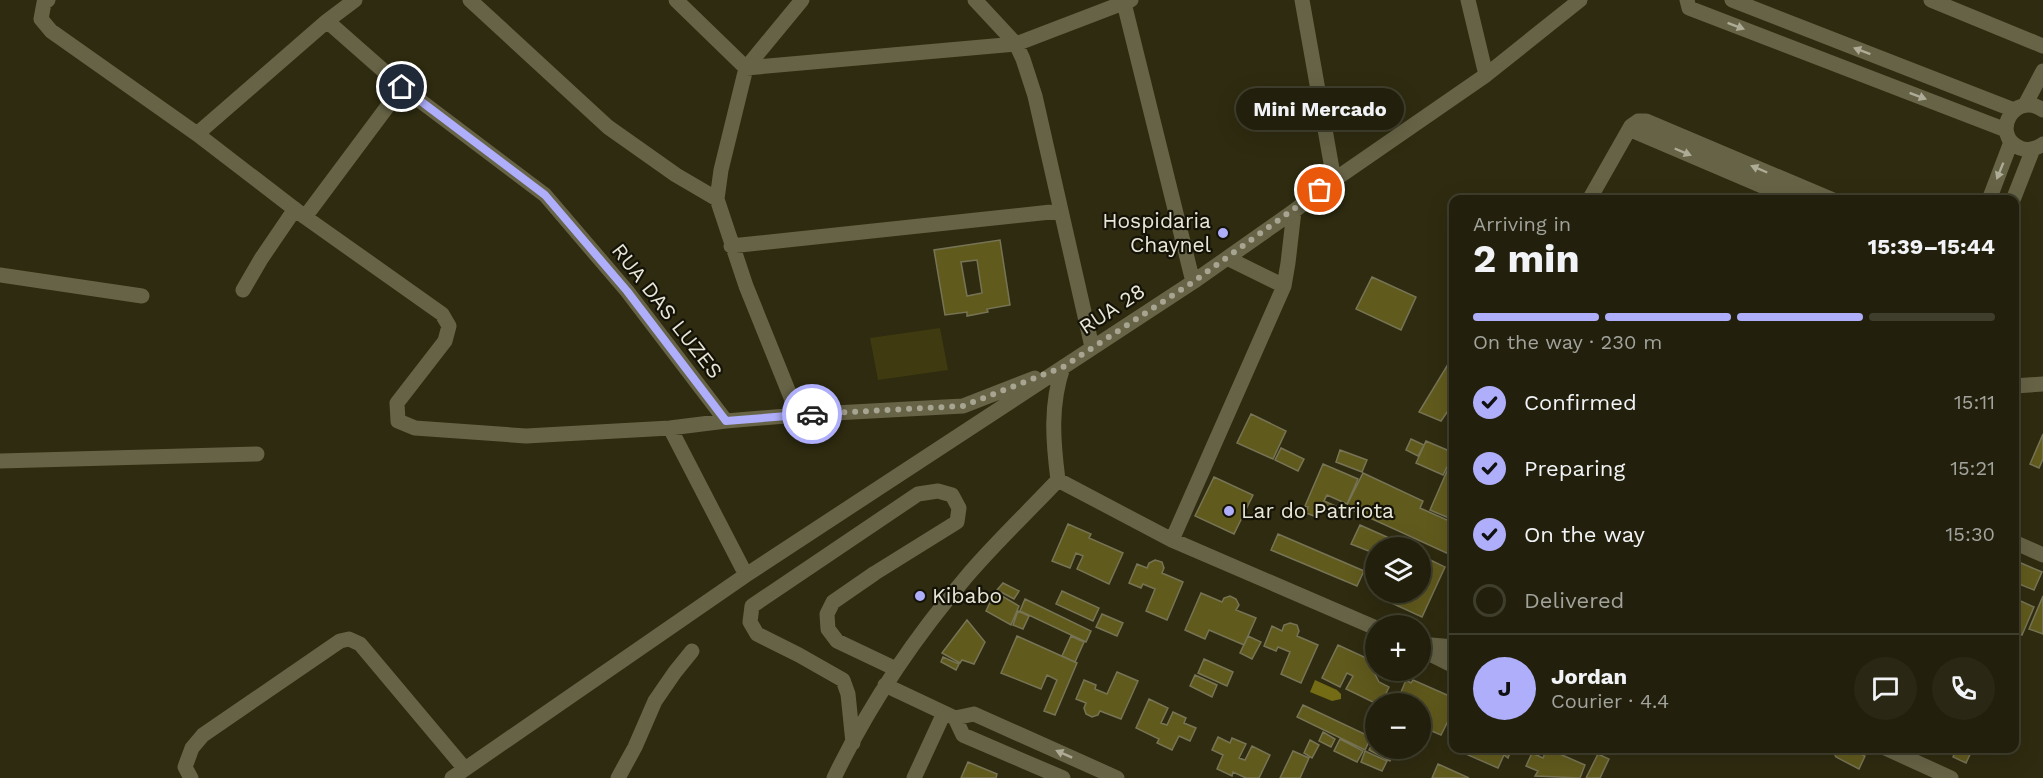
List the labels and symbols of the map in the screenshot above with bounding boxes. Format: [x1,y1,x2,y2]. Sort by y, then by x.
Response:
one-way arrow [1728,21,1746,31]
one-way arrow [1853,45,1871,55]
pin [376,61,427,112]
callout: Mini Mercado [1236,88,1404,130]
one-way arrow [1909,92,1927,101]
one-way arrow [1674,147,1692,157]
one-way arrow [1995,162,2005,180]
pin [1294,164,1345,215]
one-way arrow [1751,164,1768,173]
place label: Hospidaria Chaynel [1102,208,1212,257]
marker: Hospidaria Chaynel [1216,226,1230,240]
street label: RUA DAS LUZES [607,238,728,383]
street label: RUA 28 [1074,278,1149,339]
courier [782,384,842,444]
place label: Lar do Patriota [1241,498,1394,523]
marker: Lar do Patriota [1222,504,1236,518]
place label: Kibabo [932,583,1002,608]
marker: Kibabo [913,589,927,603]
one-way arrow [1055,749,1073,758]

